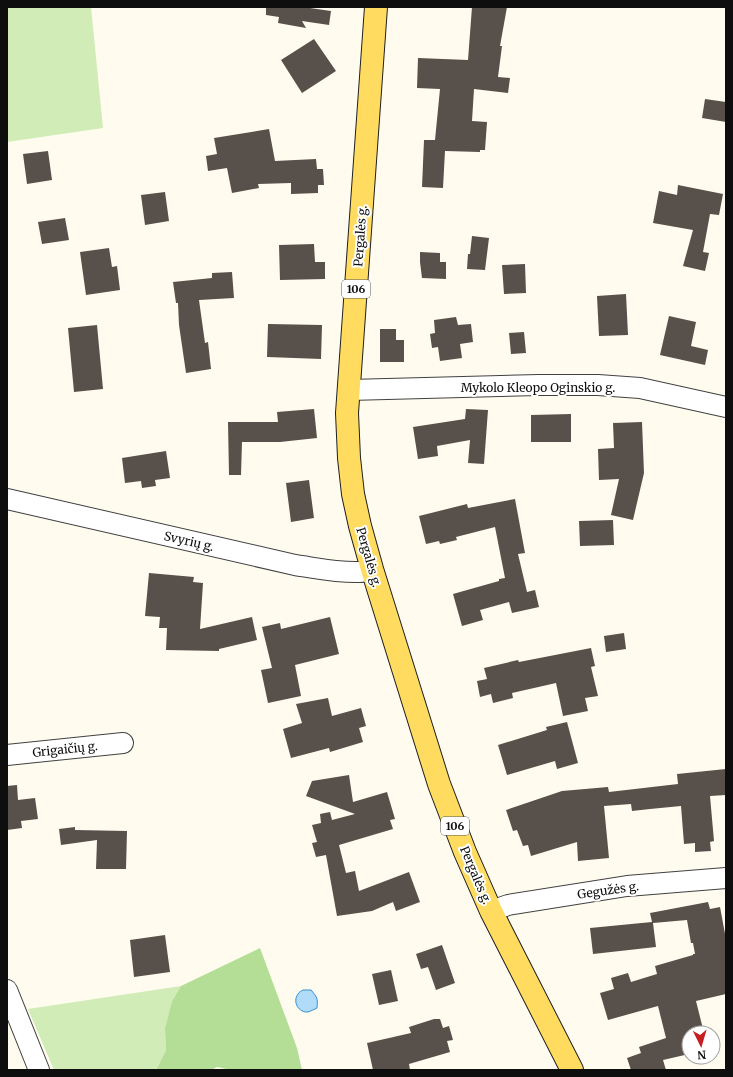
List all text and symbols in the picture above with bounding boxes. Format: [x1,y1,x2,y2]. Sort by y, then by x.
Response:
street label: Pergalės g. [350,205,370,267]
road number: 106 [342,280,370,298]
street label: Mykolo Kleopo Oginskio g. [461,380,615,395]
street label: Pergalės g. [353,525,385,589]
street label: Svyrių g. [163,528,215,554]
street label: Grigaičių g. [32,738,98,760]
road number: 106 [441,817,469,835]
street label: Pergalės g. [457,844,495,906]
street label: Gegužės g. [576,878,640,902]
north arrow [681,1025,721,1065]
text: N [697,1048,707,1062]

